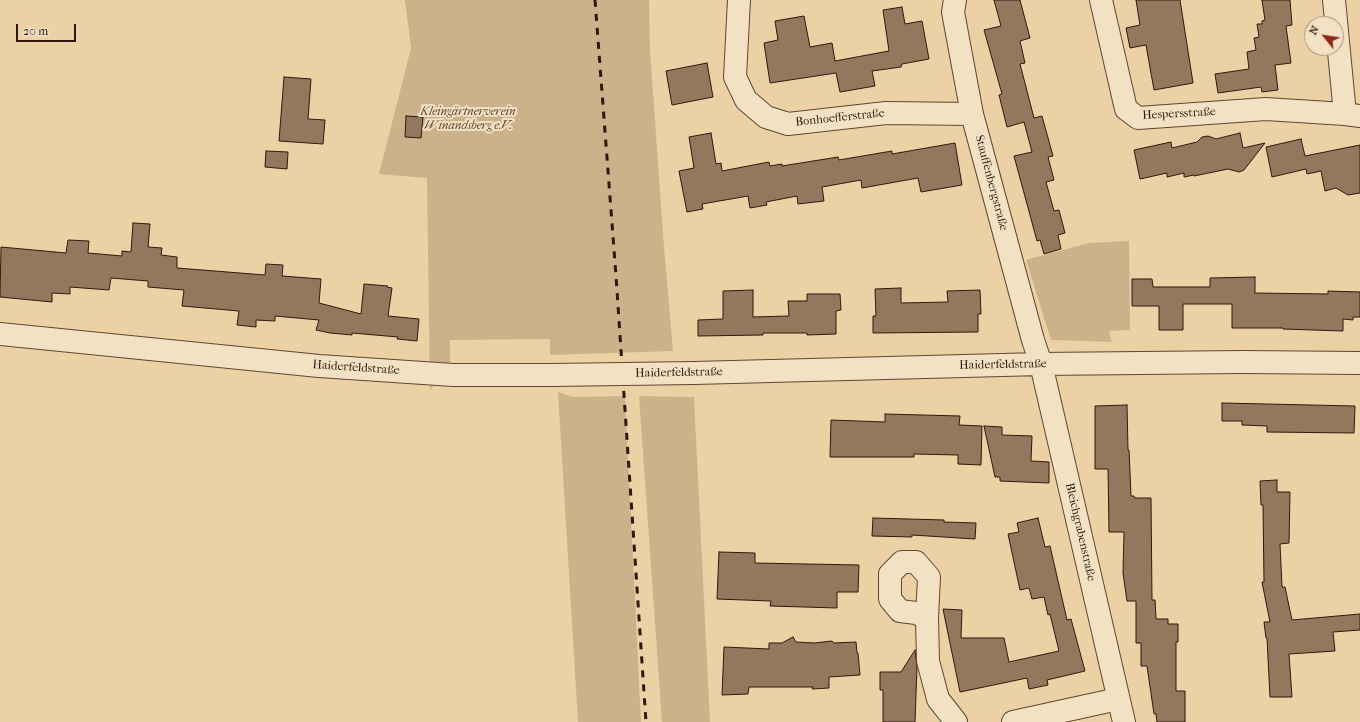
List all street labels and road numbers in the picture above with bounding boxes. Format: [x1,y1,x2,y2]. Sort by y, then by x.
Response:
street label: Hespersstraße [1142,105,1216,123]
street label: Bonhoefferstraße [795,106,885,130]
street label: Stauffenbergstraße [971,134,1011,232]
street label: Haiderfeldstraße [959,357,1047,373]
street label: Haiderfeldstraße [312,358,400,378]
street label: Haiderfeldstraße [635,365,723,381]
street label: Bleichgrabenstraße [1062,481,1098,583]

